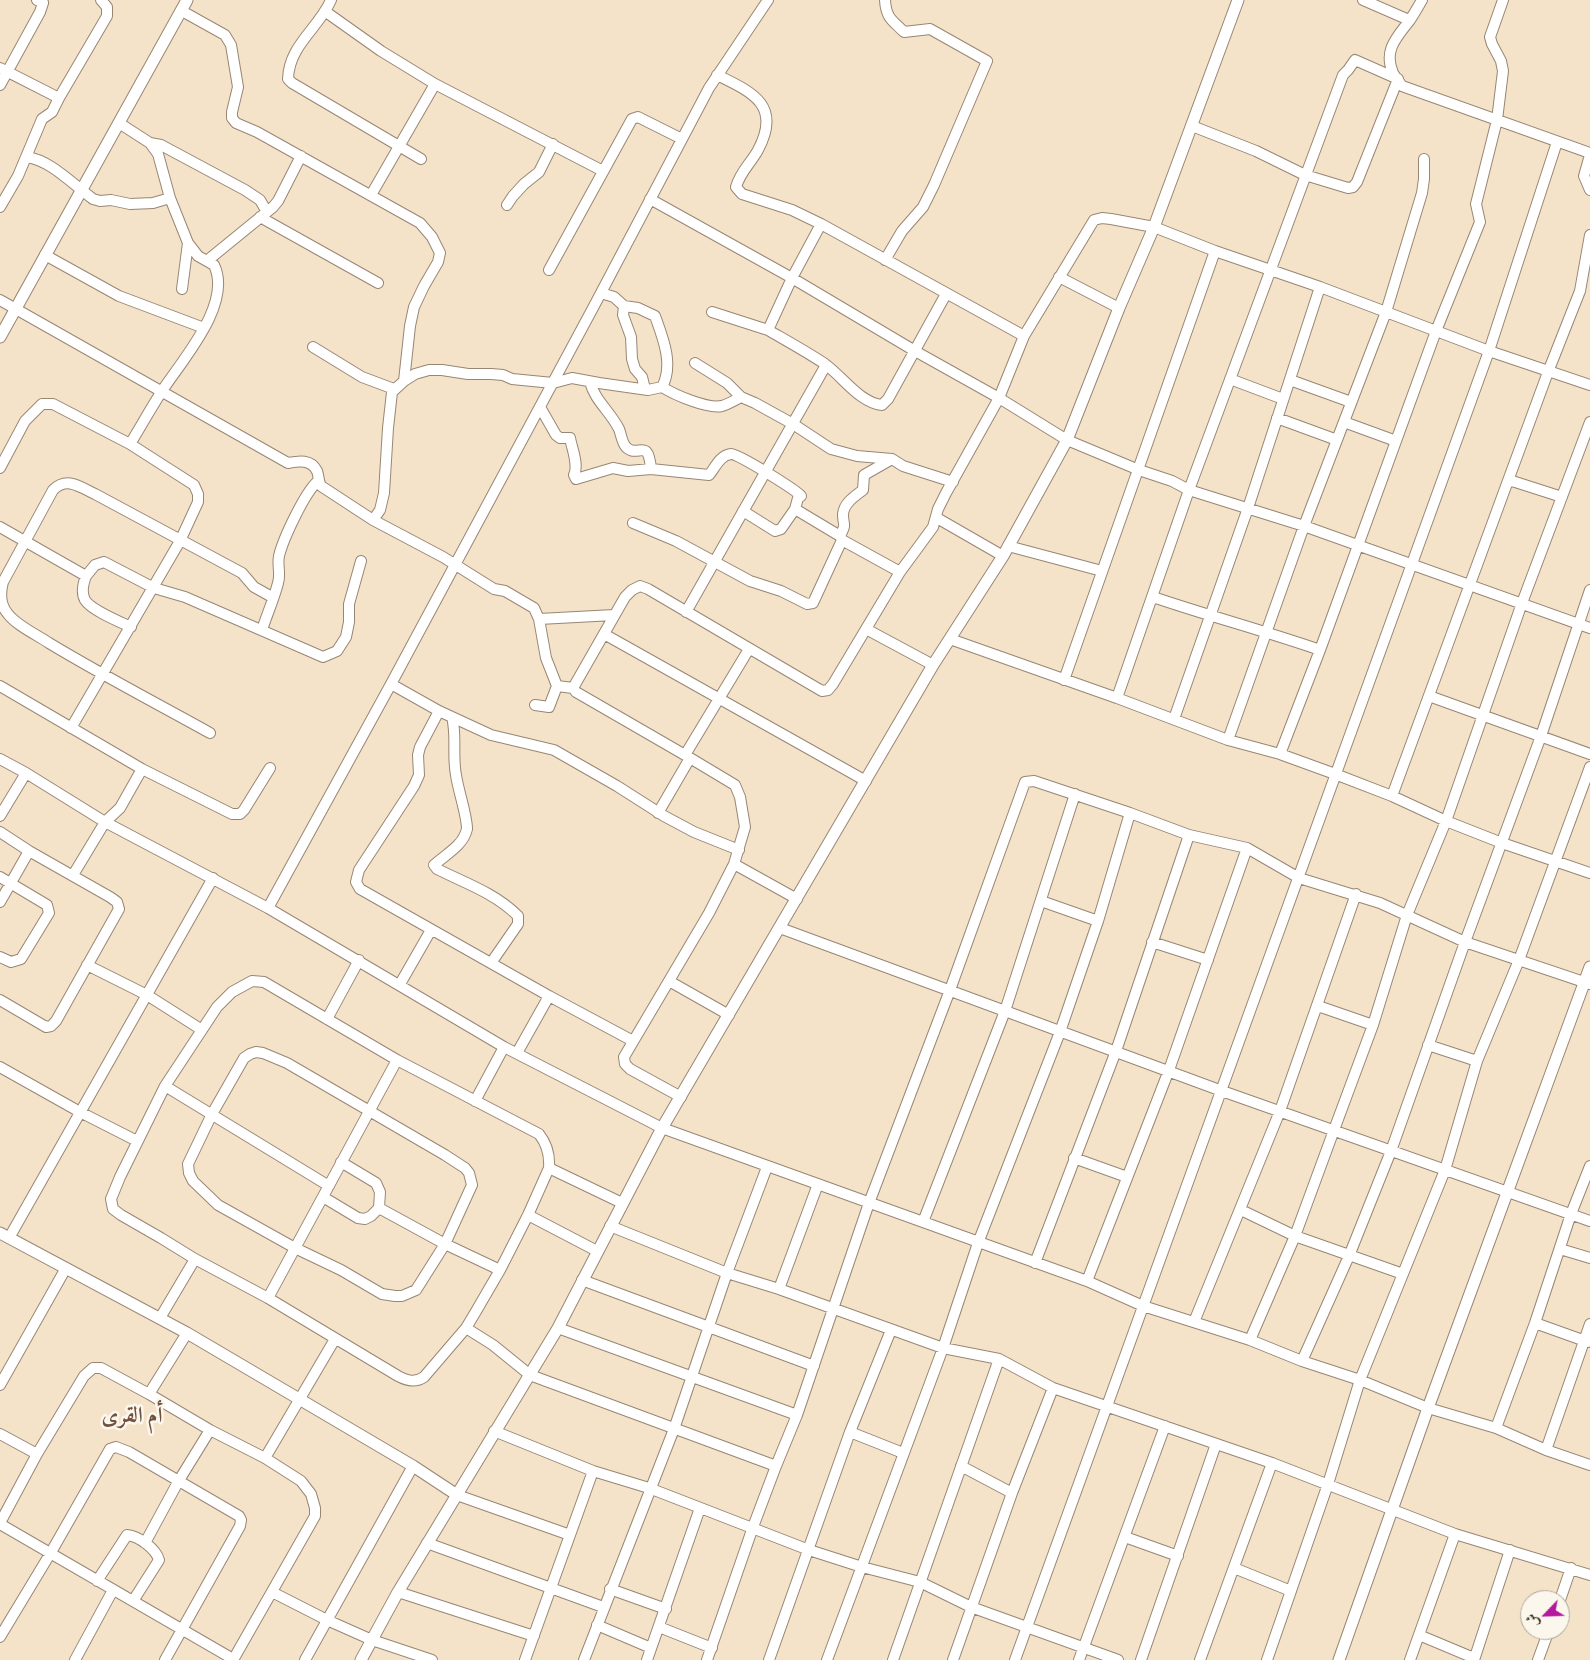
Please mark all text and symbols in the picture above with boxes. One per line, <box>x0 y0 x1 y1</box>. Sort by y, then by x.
district label: أم القرى <box>101 1403 163 1429</box>
north arrow <box>1520 1590 1570 1640</box>
text: ش <box>1520 1610 1544 1631</box>

